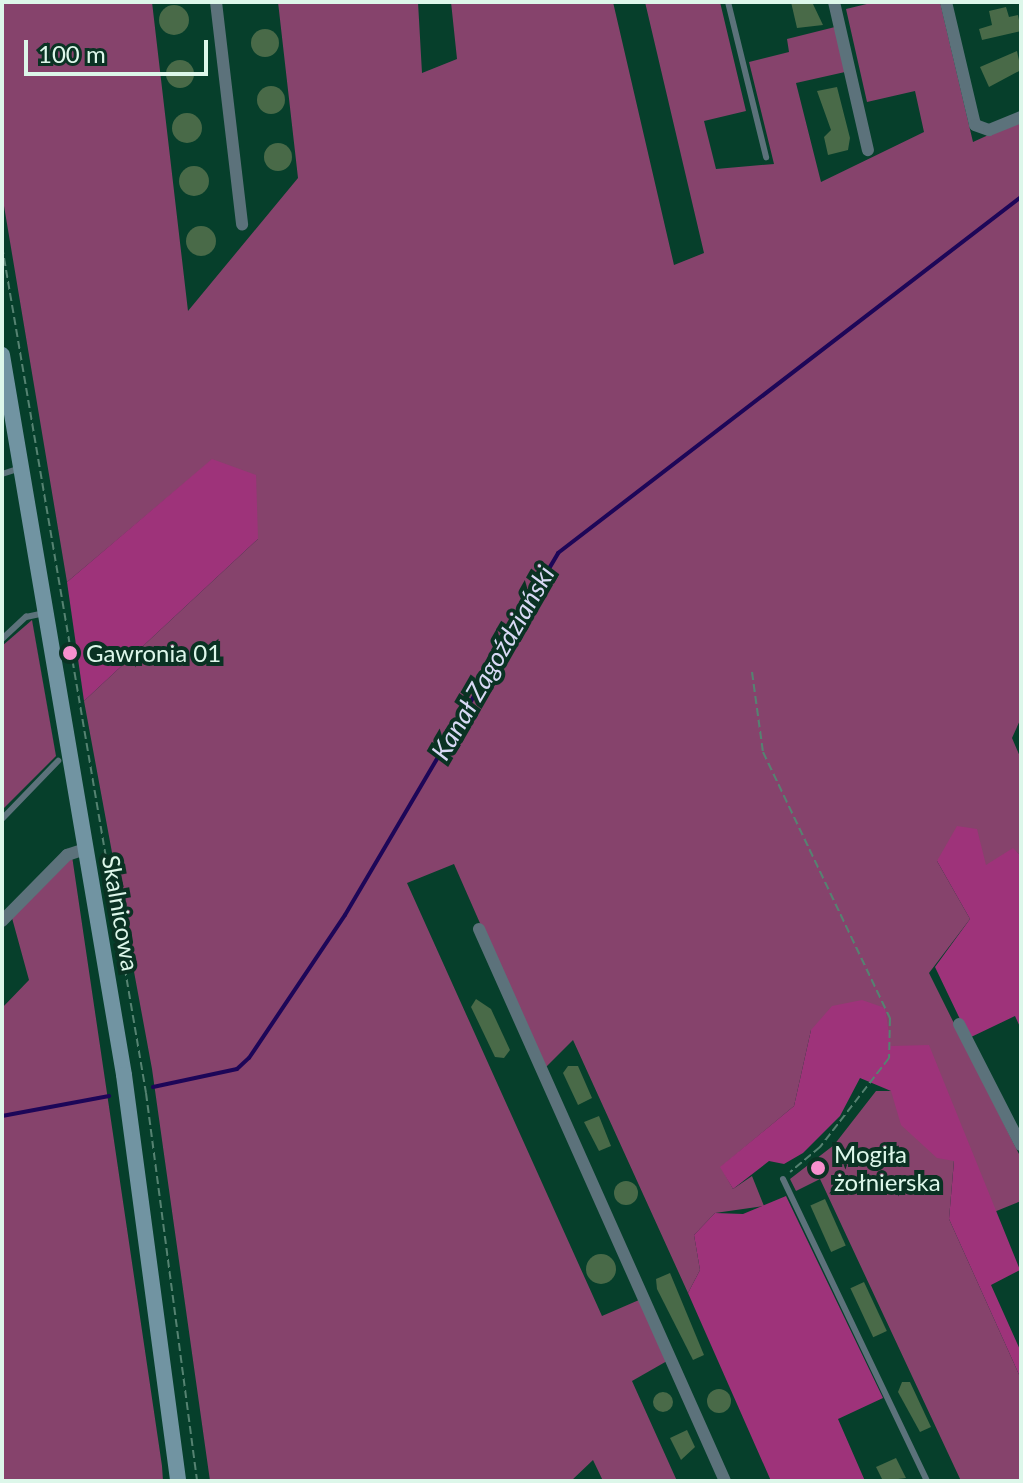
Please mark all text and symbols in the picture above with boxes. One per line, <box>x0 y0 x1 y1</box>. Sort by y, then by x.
scale bar <box>28 24 212 74</box>
text: 100 m <box>38 39 106 68</box>
water label: Kanał Zagoździański <box>425 560 561 766</box>
place label: Gawronia 01 <box>86 639 221 667</box>
marker: Gawronia 01 <box>61 644 79 662</box>
street label: Skalnicowa <box>97 853 145 973</box>
place label: Mogiła żołnierska <box>834 1140 941 1196</box>
marker: Mogiła żołnierska <box>809 1159 827 1177</box>

